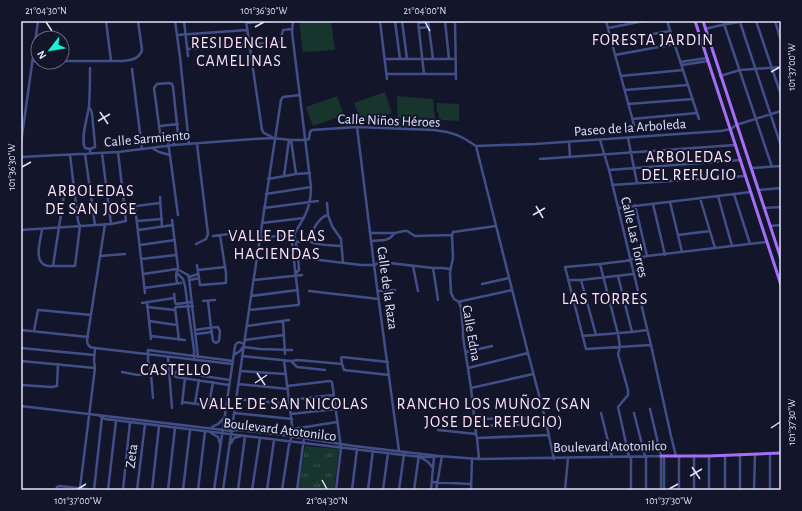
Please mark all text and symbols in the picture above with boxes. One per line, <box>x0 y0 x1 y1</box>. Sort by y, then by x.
text: 21°04'30"N <box>25 6 67 16</box>
text: 101°36'30"W <box>241 6 287 16</box>
text: 21°04'00"N <box>404 6 446 16</box>
north arrow <box>30 30 70 70</box>
district label: FORESTA JARDIN <box>592 32 714 48</box>
district label: RESIDENCIAL CAMELINAS <box>191 35 287 69</box>
text: 101°37'00"W <box>787 43 797 91</box>
text: N <box>35 49 49 61</box>
street label: Calle Niños Héroes <box>337 112 441 130</box>
street label: Paseo de la Arboleda <box>573 117 687 139</box>
street label: Calle Sarmiento <box>104 128 191 150</box>
text: 101°36'30"W <box>7 144 17 190</box>
district label: ARBOLEDAS DEL REFUGIO <box>641 149 737 183</box>
district label: ARBOLEDAS DE SAN JOSE <box>45 183 137 217</box>
street label: Calle Las Torres <box>618 195 650 279</box>
district label: VALLE DE LAS HACIENDAS <box>228 228 326 262</box>
street label: Calle de la Raza <box>374 246 400 331</box>
district label: LAS TORRES <box>562 291 648 307</box>
street label: Calle Edna <box>459 304 483 363</box>
district label: CASTELLO <box>140 362 212 378</box>
district label: RANCHO LOS MUÑOZ (SAN JOSE DEL REFUGIO) <box>397 394 591 430</box>
district label: VALLE DE SAN NICOLAS <box>199 396 369 412</box>
text: 101°37'30"W <box>787 399 797 445</box>
street label: Boulevard Atotonilco <box>223 416 337 444</box>
street label: Boulevard Atotonilco <box>553 439 667 455</box>
street label: Zeta <box>124 443 140 469</box>
text: 101°37'00"W <box>54 496 102 506</box>
text: 21°04'30"N <box>306 496 348 506</box>
text: 101°37'30"W <box>646 496 692 506</box>

